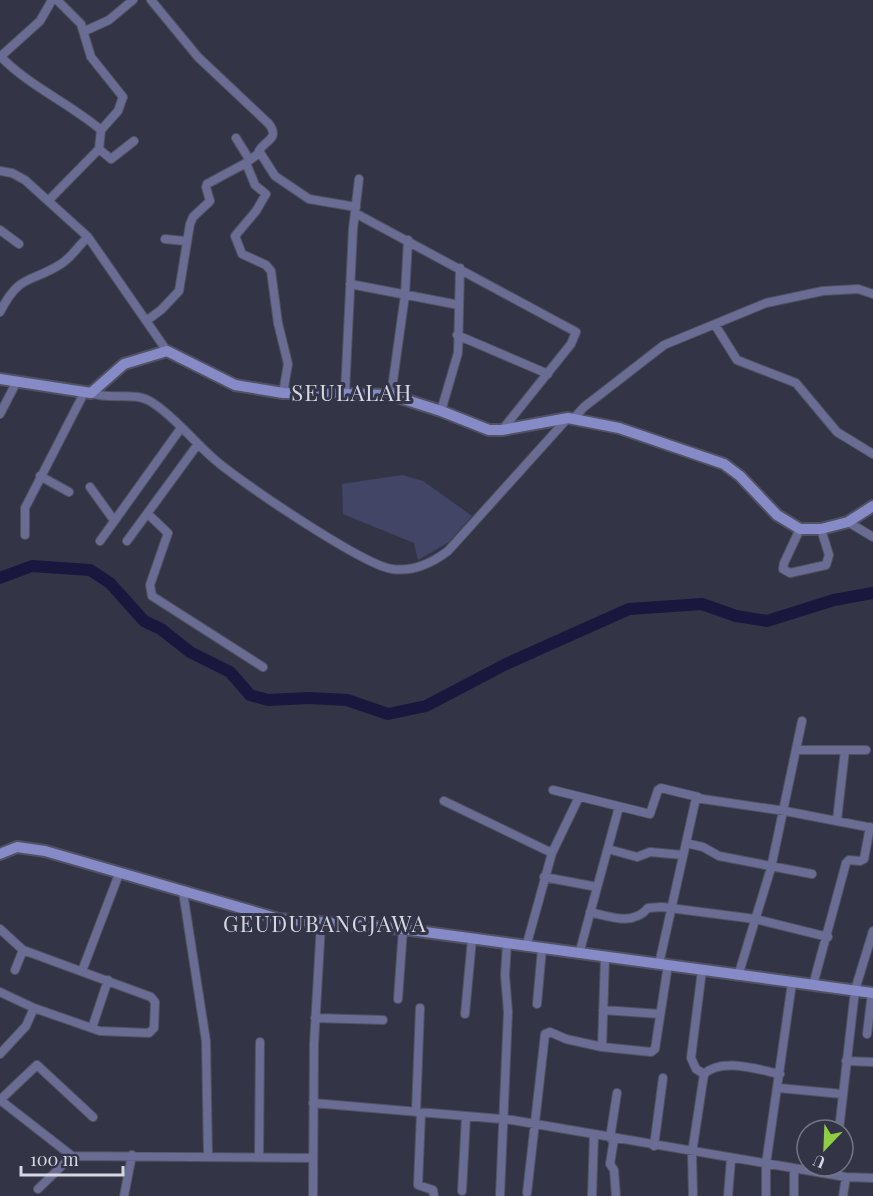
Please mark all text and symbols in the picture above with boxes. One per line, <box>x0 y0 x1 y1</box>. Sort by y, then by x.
district label: SEULALAH <box>291 377 413 407</box>
district label: GEUDUBANGJAWA <box>223 908 427 938</box>
north arrow <box>795 1118 855 1178</box>
scale bar <box>21 1139 123 1177</box>
text: 100 m <box>30 1147 79 1171</box>
text: U <box>810 1150 828 1174</box>

